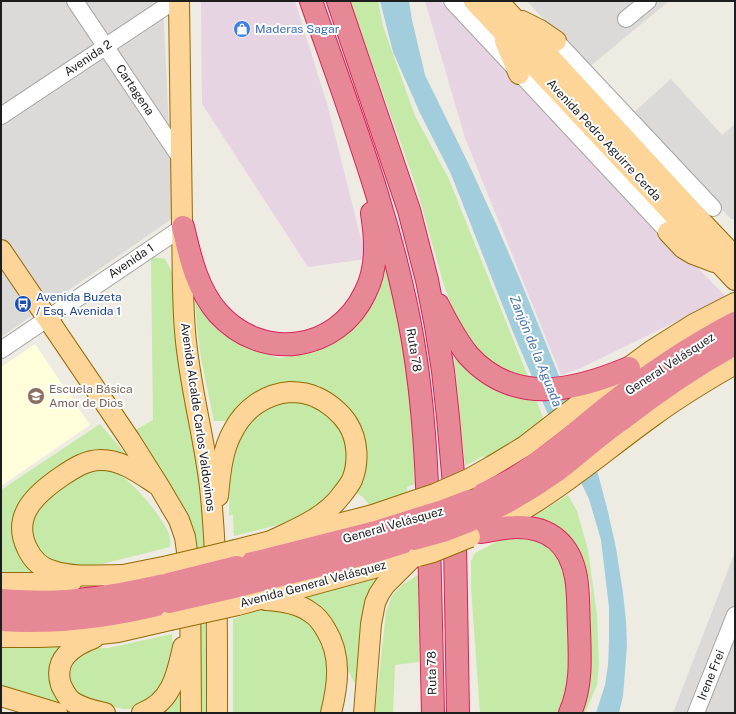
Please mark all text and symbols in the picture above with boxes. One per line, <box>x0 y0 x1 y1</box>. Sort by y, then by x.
shop icon: Maderas Sagar <box>232 19 252 39</box>
place label: Maderas Sagar <box>255 22 340 36</box>
street label: Avenida 2 <box>62 37 114 79</box>
street label: Cartagena <box>113 62 157 118</box>
street label: Avenida Pedro Aguirre Cerda <box>544 76 664 204</box>
street label: Avenida 1 <box>106 241 156 281</box>
place label: Avenida Buzeta / Esq. Avenida 1 <box>36 290 122 318</box>
water label: Zanjón de la Aguada <box>507 293 565 409</box>
bus stop icon: Avenida Buzeta / Esq. Avenida 1 <box>13 294 33 314</box>
street label: Avenida Alcalde Carlos Valdovinos <box>178 322 218 512</box>
street label: Ruta 78 <box>404 327 424 373</box>
street label: General Velásquez <box>623 330 718 398</box>
place label: Escuela Básica Amor de Dios <box>49 382 133 410</box>
school or university icon: Escuela Básica Amor de Dios <box>26 386 46 406</box>
street label: General Velásquez <box>341 504 445 546</box>
street label: Avenida General Velásquez <box>238 558 388 610</box>
street label: Irene Frei <box>695 648 727 702</box>
street label: Ruta 78 <box>425 651 439 695</box>

